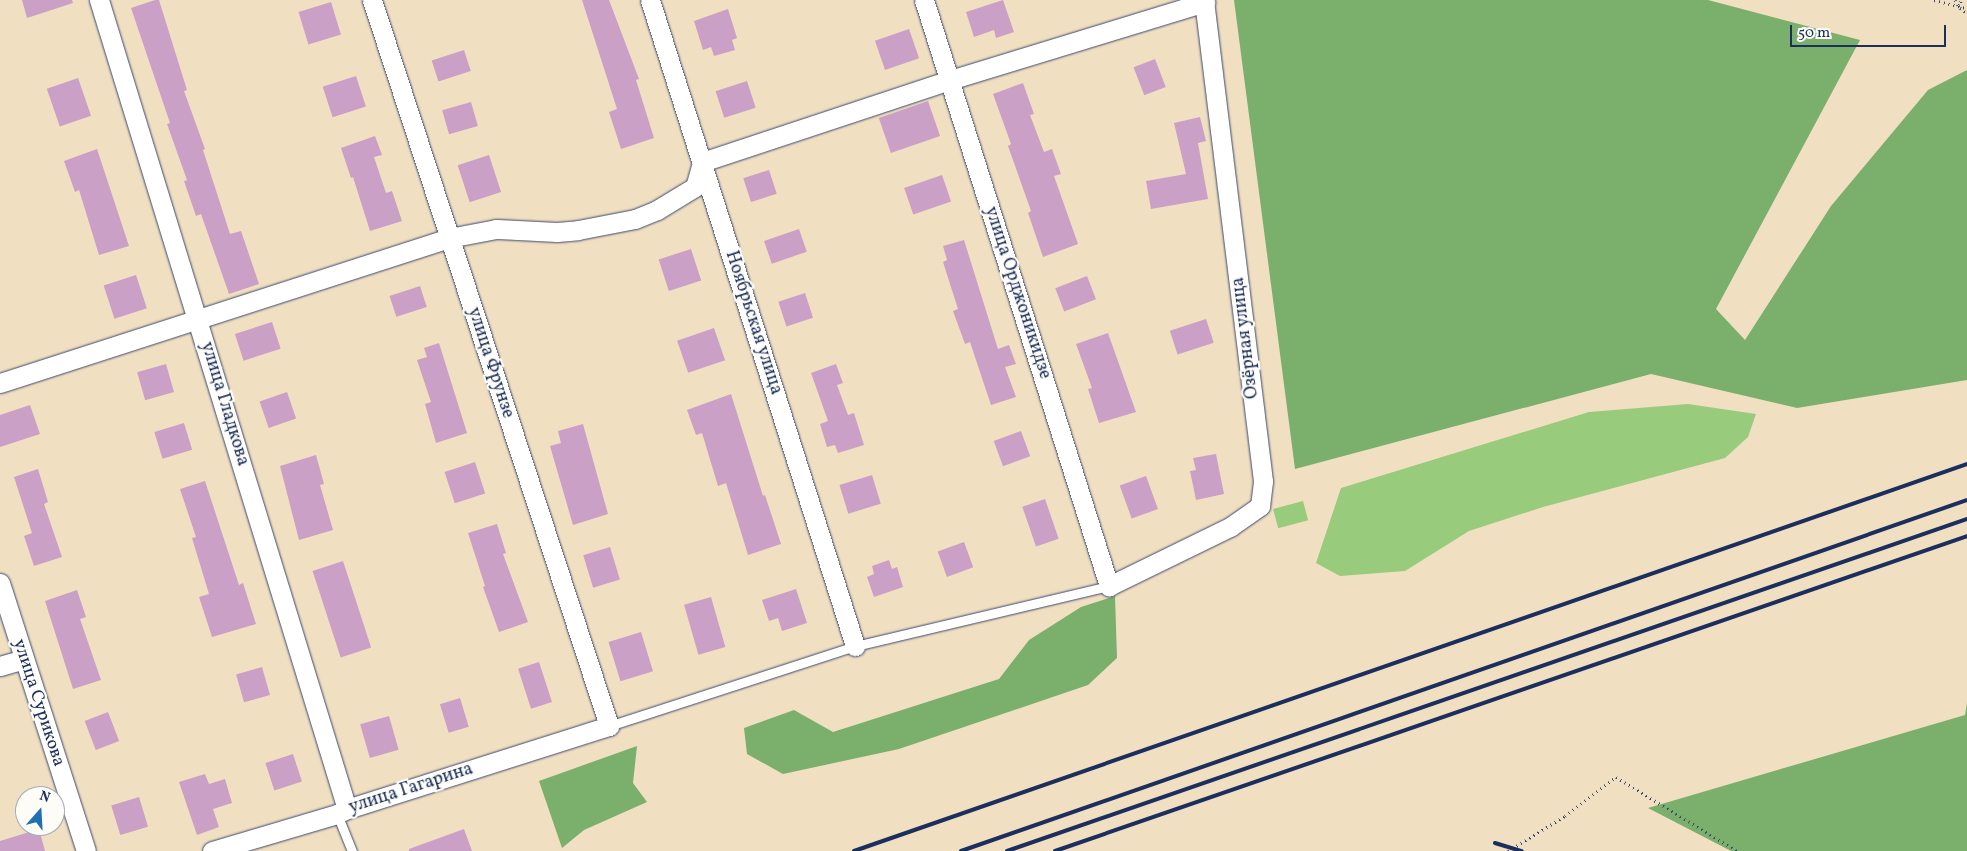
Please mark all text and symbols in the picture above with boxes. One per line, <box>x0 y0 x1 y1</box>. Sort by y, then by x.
scale bar <box>1792 15 1948 47</box>
text: 50 m <box>1798 23 1830 44</box>
street label: улица Орджоникидзе <box>979 204 1055 382</box>
street label: Ноябрьская улица <box>719 248 787 398</box>
street label: Озёрная улица <box>1228 276 1264 400</box>
street label: улица Фрунзе <box>462 305 518 421</box>
street label: улица Гладкова <box>195 339 253 469</box>
street label: улица Сурикова <box>7 637 69 769</box>
street label: улица Гагарина <box>346 759 476 819</box>
north arrow <box>15 786 65 836</box>
text: N <box>37 787 53 808</box>

